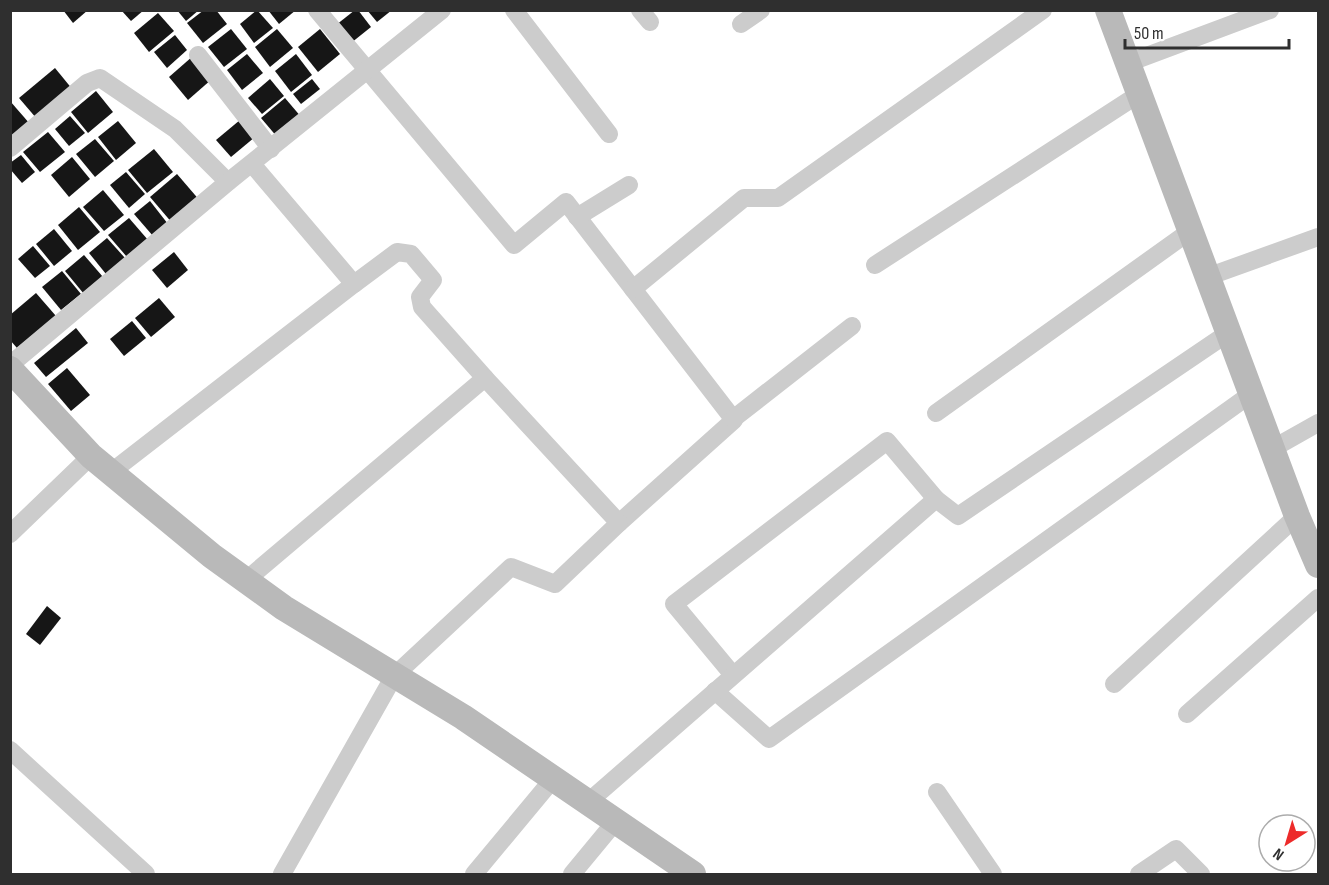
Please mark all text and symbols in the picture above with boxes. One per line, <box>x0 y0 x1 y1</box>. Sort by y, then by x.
scale bar <box>1125 12 1288 50</box>
text: 50 m <box>1134 23 1164 44</box>
north arrow <box>1257 813 1317 873</box>
text: N <box>1270 844 1288 864</box>

